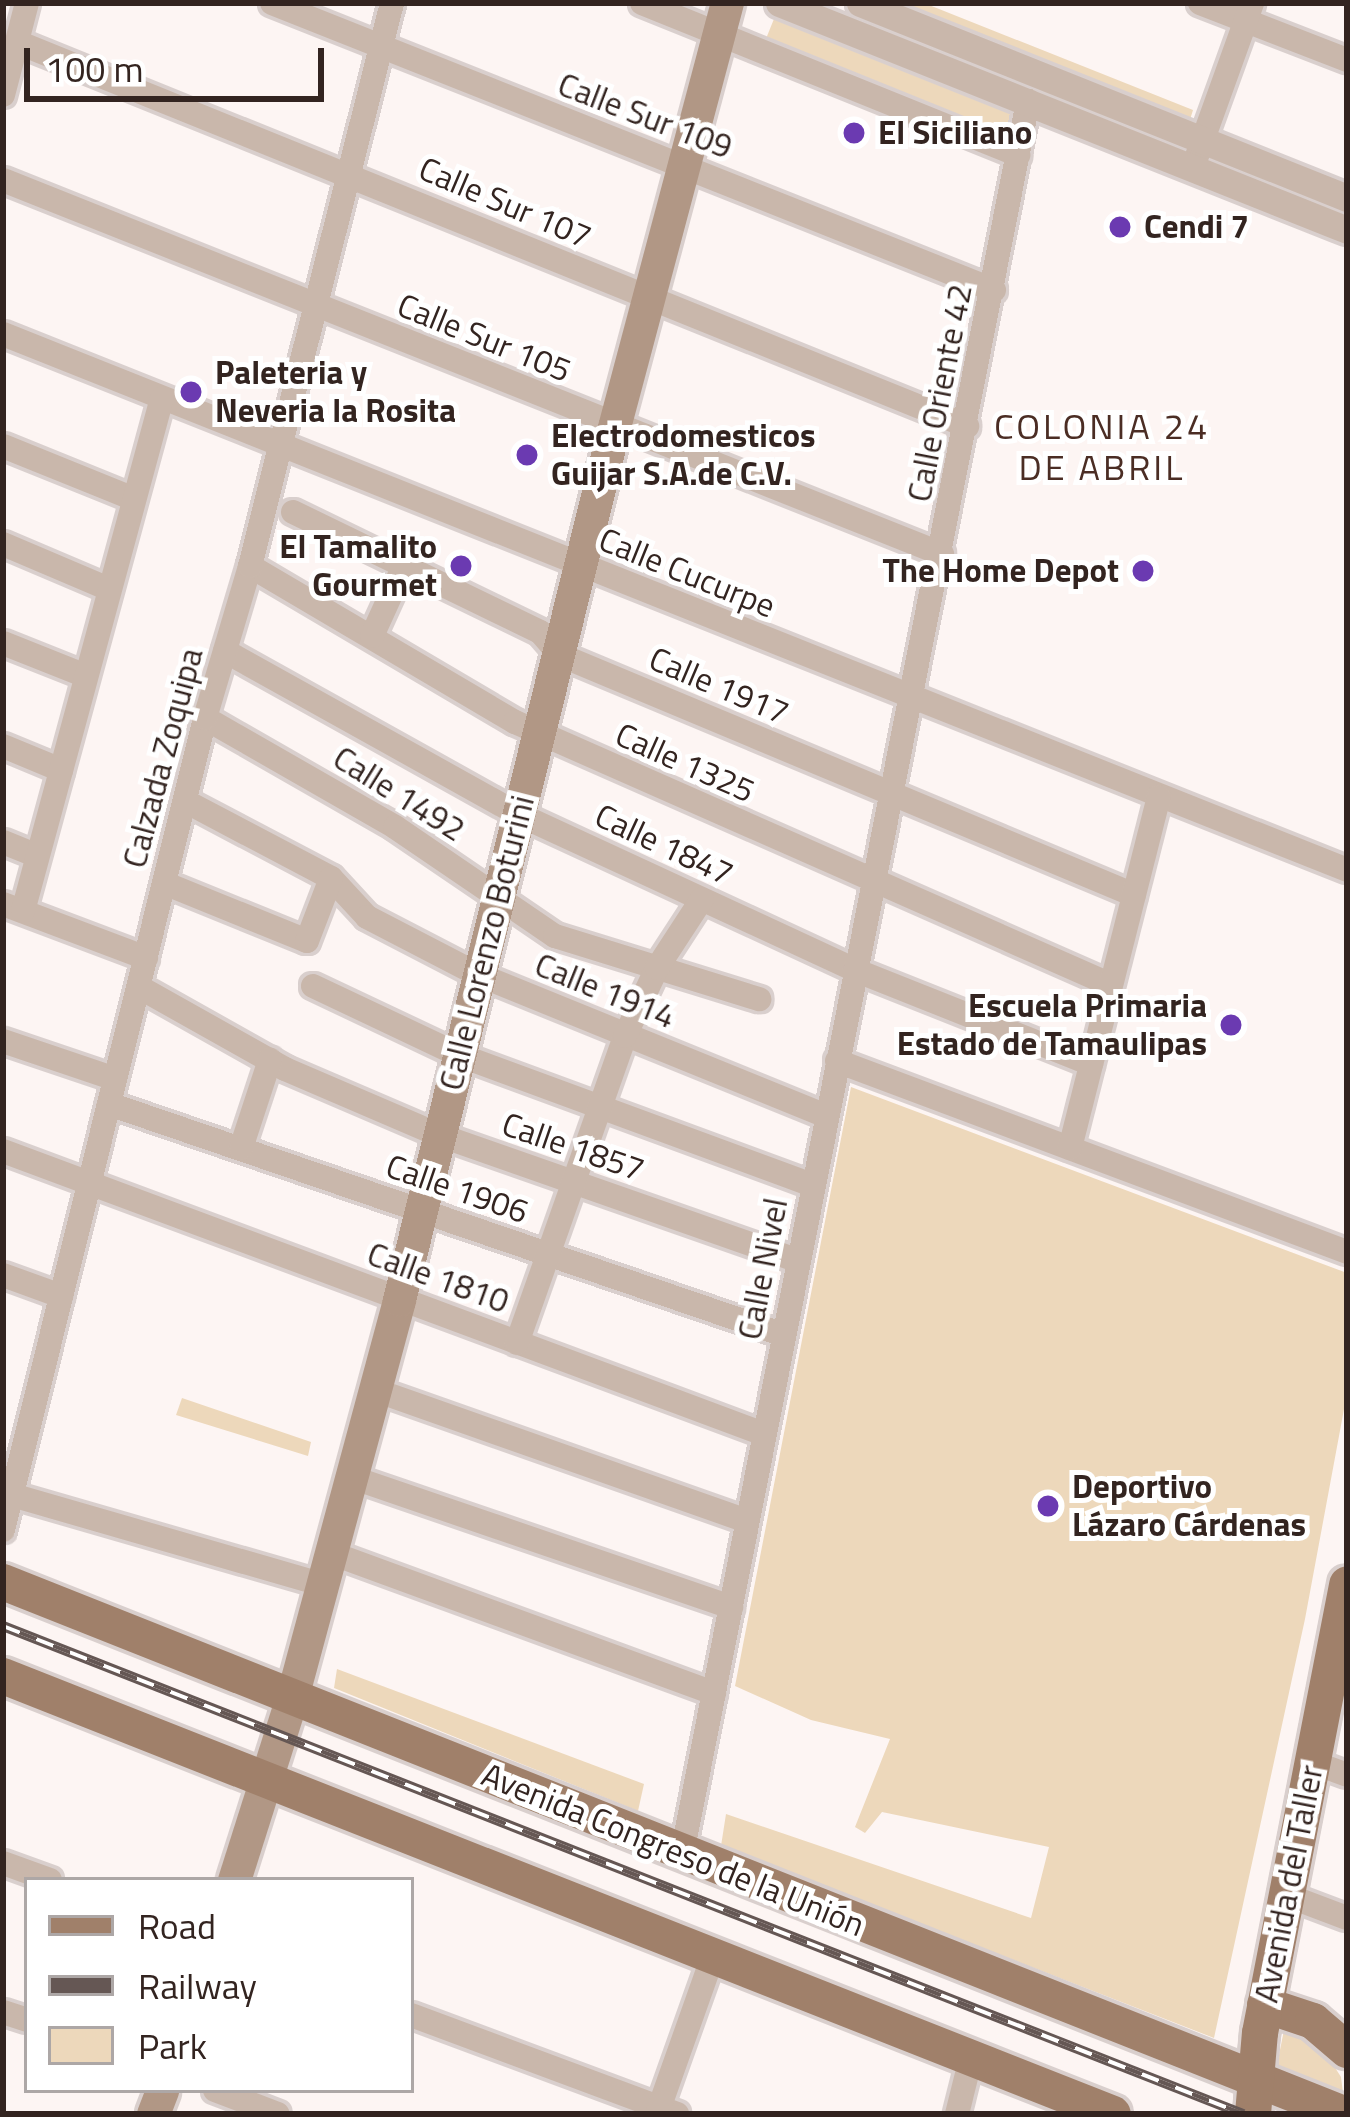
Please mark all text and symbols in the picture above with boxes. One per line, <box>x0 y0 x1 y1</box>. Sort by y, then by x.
scale bar <box>30 24 330 98</box>
text: 100 m <box>45 41 144 96</box>
street label: Calle Sur 109 <box>552 65 738 167</box>
place label: El Siciliano <box>878 113 1032 153</box>
marker: El Siciliano <box>841 120 867 146</box>
street label: Calle Sur 107 <box>413 149 597 257</box>
place label: Cendi 7 <box>1144 207 1249 247</box>
marker: Cendi 7 <box>1107 214 1133 240</box>
street label: Calle Oriente 42 <box>899 281 981 505</box>
street label: Calle Sur 105 <box>392 285 576 391</box>
place label: Paleteria y Neveria la Rosita <box>215 353 456 431</box>
marker: Paleteria y Neveria la Rosita <box>178 379 204 405</box>
district label: COLONIA 24 DE ABRIL <box>994 403 1210 488</box>
place label: Electrodomesticos Guijar S.A.de C.V. <box>551 416 816 494</box>
marker: Electrodomesticos Guijar S.A.de C.V. <box>514 442 540 468</box>
street label: Calle Cucurpe <box>593 520 781 626</box>
place label: El Tamalito Gourmet <box>279 527 437 605</box>
place label: The Home Depot <box>882 551 1119 591</box>
marker: El Tamalito Gourmet <box>448 553 474 579</box>
marker: The Home Depot <box>1130 558 1156 584</box>
street label: Calle 1917 <box>643 639 795 733</box>
street label: Calzada Zoquipa <box>115 644 211 872</box>
street label: Calle 1325 <box>610 715 760 811</box>
street label: Calle 1492 <box>326 738 472 850</box>
street label: Calle Lorenzo Boturini <box>431 792 543 1094</box>
street label: Calle 1847 <box>589 796 739 894</box>
street label: Calle 1914 <box>529 945 681 1037</box>
place label: Escuela Primaria Estado de Tamaulipas <box>897 986 1207 1064</box>
marker: Escuela Primaria Estado de Tamaulipas <box>1218 1012 1244 1038</box>
street label: Calle 1857 <box>497 1104 649 1190</box>
street label: Calle 1906 <box>381 1146 533 1232</box>
street label: Calle Nivel <box>730 1195 796 1343</box>
street label: Calle 1810 <box>362 1234 514 1322</box>
place label: Deportivo Lázaro Cárdenas <box>1072 1467 1306 1545</box>
marker: Deportivo Lázaro Cárdenas <box>1035 1493 1061 1519</box>
street label: Avenida Congreso de la Unión <box>476 1755 870 1945</box>
street label: Avenida del Taller <box>1247 1762 1331 2006</box>
legend <box>24 1877 414 2093</box>
text: Road <box>138 1898 216 1953</box>
text: Railway <box>138 1958 257 2013</box>
text: Park <box>138 2018 207 2073</box>

